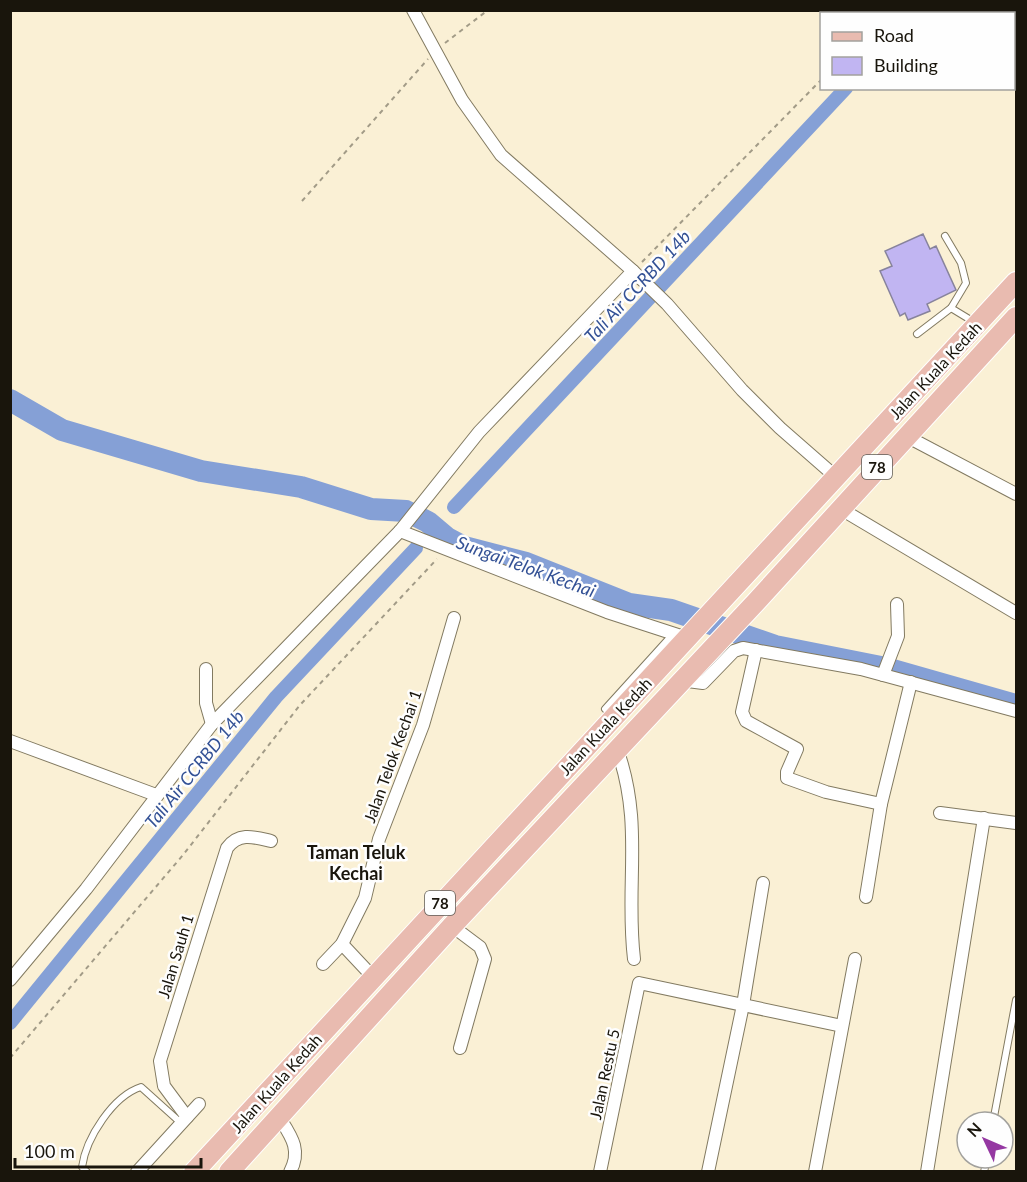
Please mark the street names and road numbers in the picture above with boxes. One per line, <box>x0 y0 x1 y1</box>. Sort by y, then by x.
street label: Jalan Kuala Kedah <box>885 317 985 423</box>
road number: 78 <box>862 455 892 479</box>
street label: Jalan Kuala Kedah <box>555 673 655 779</box>
street label: Jalan Telok Kechai 1 <box>359 687 425 825</box>
road number: 78 <box>425 891 455 915</box>
street label: Jalan Sauh 1 <box>153 912 197 1000</box>
street label: Jalan Restu 5 <box>585 1027 623 1121</box>
street label: Jalan Kuala Kedah <box>227 1030 325 1136</box>

